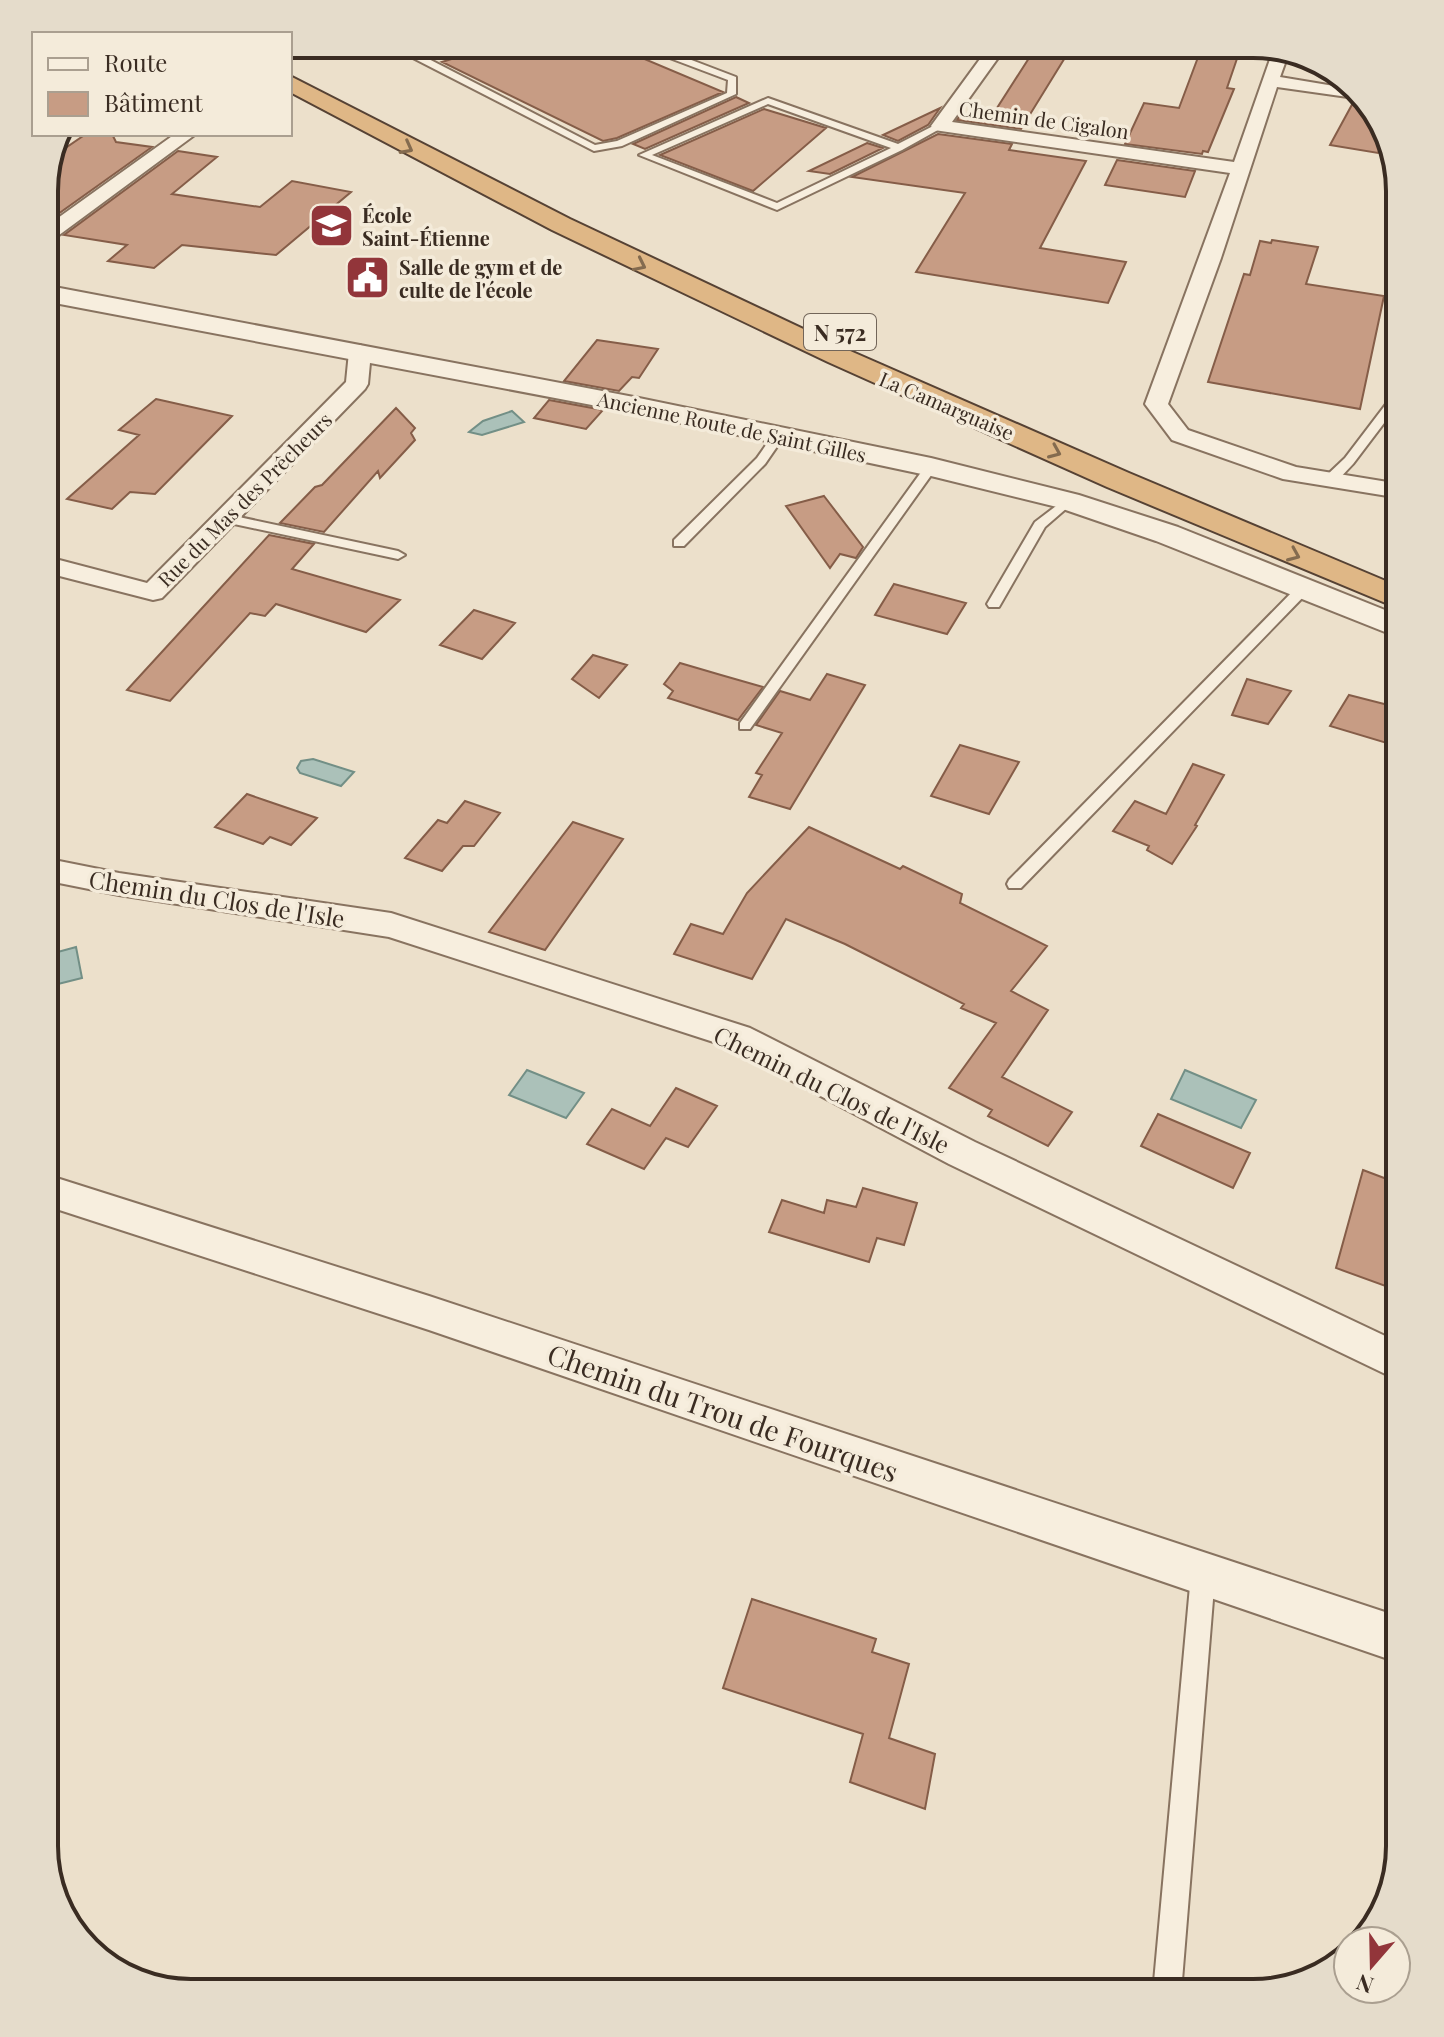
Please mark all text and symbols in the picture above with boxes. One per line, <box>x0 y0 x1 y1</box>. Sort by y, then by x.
legend <box>32 32 292 136</box>
text: Route <box>104 46 167 78</box>
text: Bâtiment <box>104 86 203 118</box>
street label: Chemin de Cigalon <box>957 94 1131 144</box>
one-way arrow <box>399 138 414 153</box>
place label: École Saint-Étienne <box>362 201 490 251</box>
school or university icon: École Saint-Étienne <box>307 202 355 250</box>
public building icon: Salle de gym et de culte de l'école <box>344 253 392 301</box>
place label: Salle de gym et de culte de l'école <box>399 253 562 303</box>
one-way arrow <box>631 255 646 271</box>
road number: N 572 <box>804 314 876 350</box>
street label: La Camarguaise <box>876 364 1018 446</box>
street label: Ancienne Route de Saint Gilles <box>594 384 869 468</box>
street label: Rue du Mas des Prêcheurs <box>151 406 337 592</box>
one-way arrow <box>1047 443 1061 459</box>
one-way arrow <box>1286 545 1300 561</box>
street label: Chemin du Clos de l'Isle <box>87 862 347 934</box>
street label: Chemin du Clos de l'Isle <box>709 1018 955 1160</box>
street label: Chemin du Trou de Fourques <box>543 1335 903 1489</box>
north arrow <box>1332 1925 1412 2005</box>
text: N <box>1352 1968 1377 2002</box>

